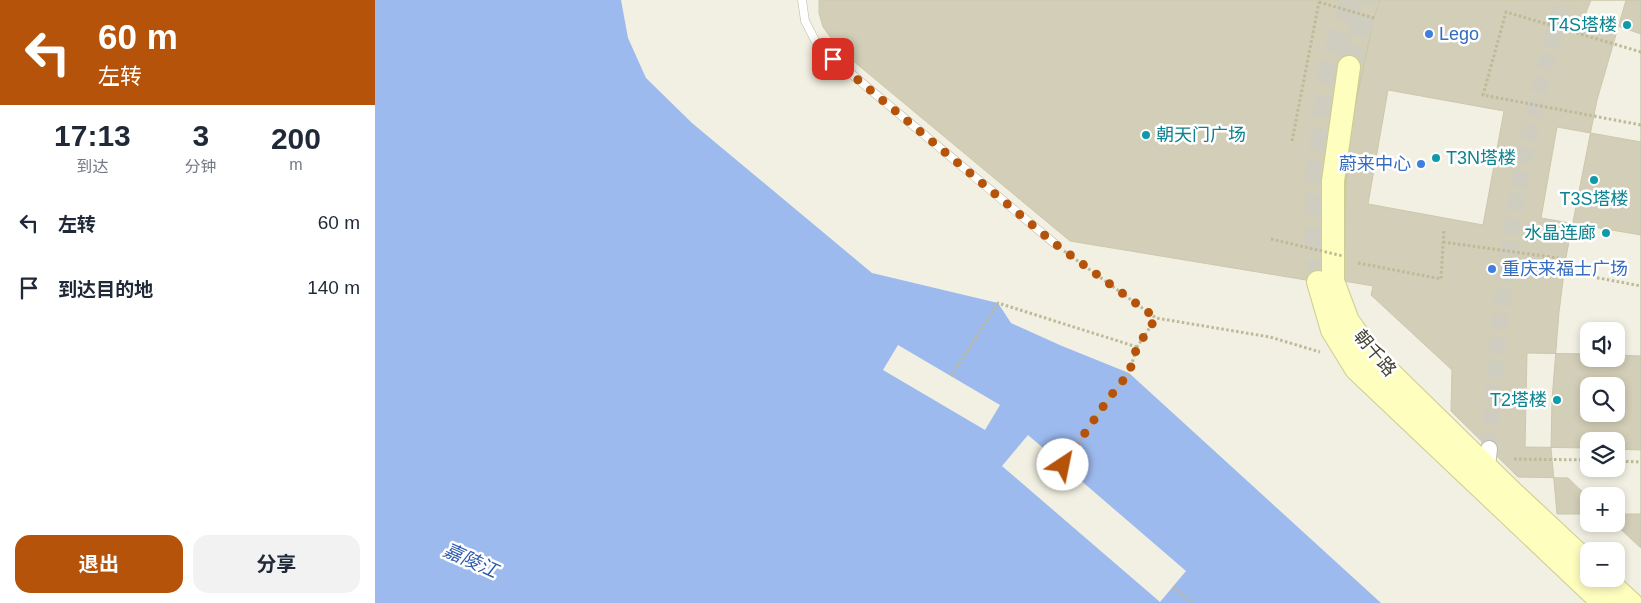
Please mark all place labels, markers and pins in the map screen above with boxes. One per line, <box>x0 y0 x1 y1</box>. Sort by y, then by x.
place label: T4S塔楼 <box>1548 15 1617 35</box>
marker: T4S塔楼 <box>1621 19 1633 31</box>
place label: Lego <box>1439 24 1479 44</box>
marker: Lego <box>1423 28 1435 40</box>
pin <box>812 38 854 80</box>
place label: 朝天门广场 <box>1156 125 1246 145</box>
marker: 朝天门广场 <box>1140 129 1152 141</box>
place label: T3N塔楼 <box>1446 148 1516 168</box>
marker: T3N塔楼 <box>1430 152 1442 164</box>
place label: 蔚来中心 <box>1339 154 1411 174</box>
marker: 蔚来中心 <box>1415 158 1427 170</box>
marker: T3S塔楼 <box>1588 174 1600 186</box>
place label: T3S塔楼 <box>1559 189 1629 209</box>
place label: 水晶连廊 <box>1524 223 1596 243</box>
marker: 水晶连廊 <box>1600 227 1612 239</box>
place label: 重庆来福士广场 <box>1502 259 1628 279</box>
marker: 重庆来福士广场 <box>1486 263 1498 275</box>
place label: T2塔楼 <box>1490 390 1547 410</box>
marker: T2塔楼 <box>1551 394 1563 406</box>

